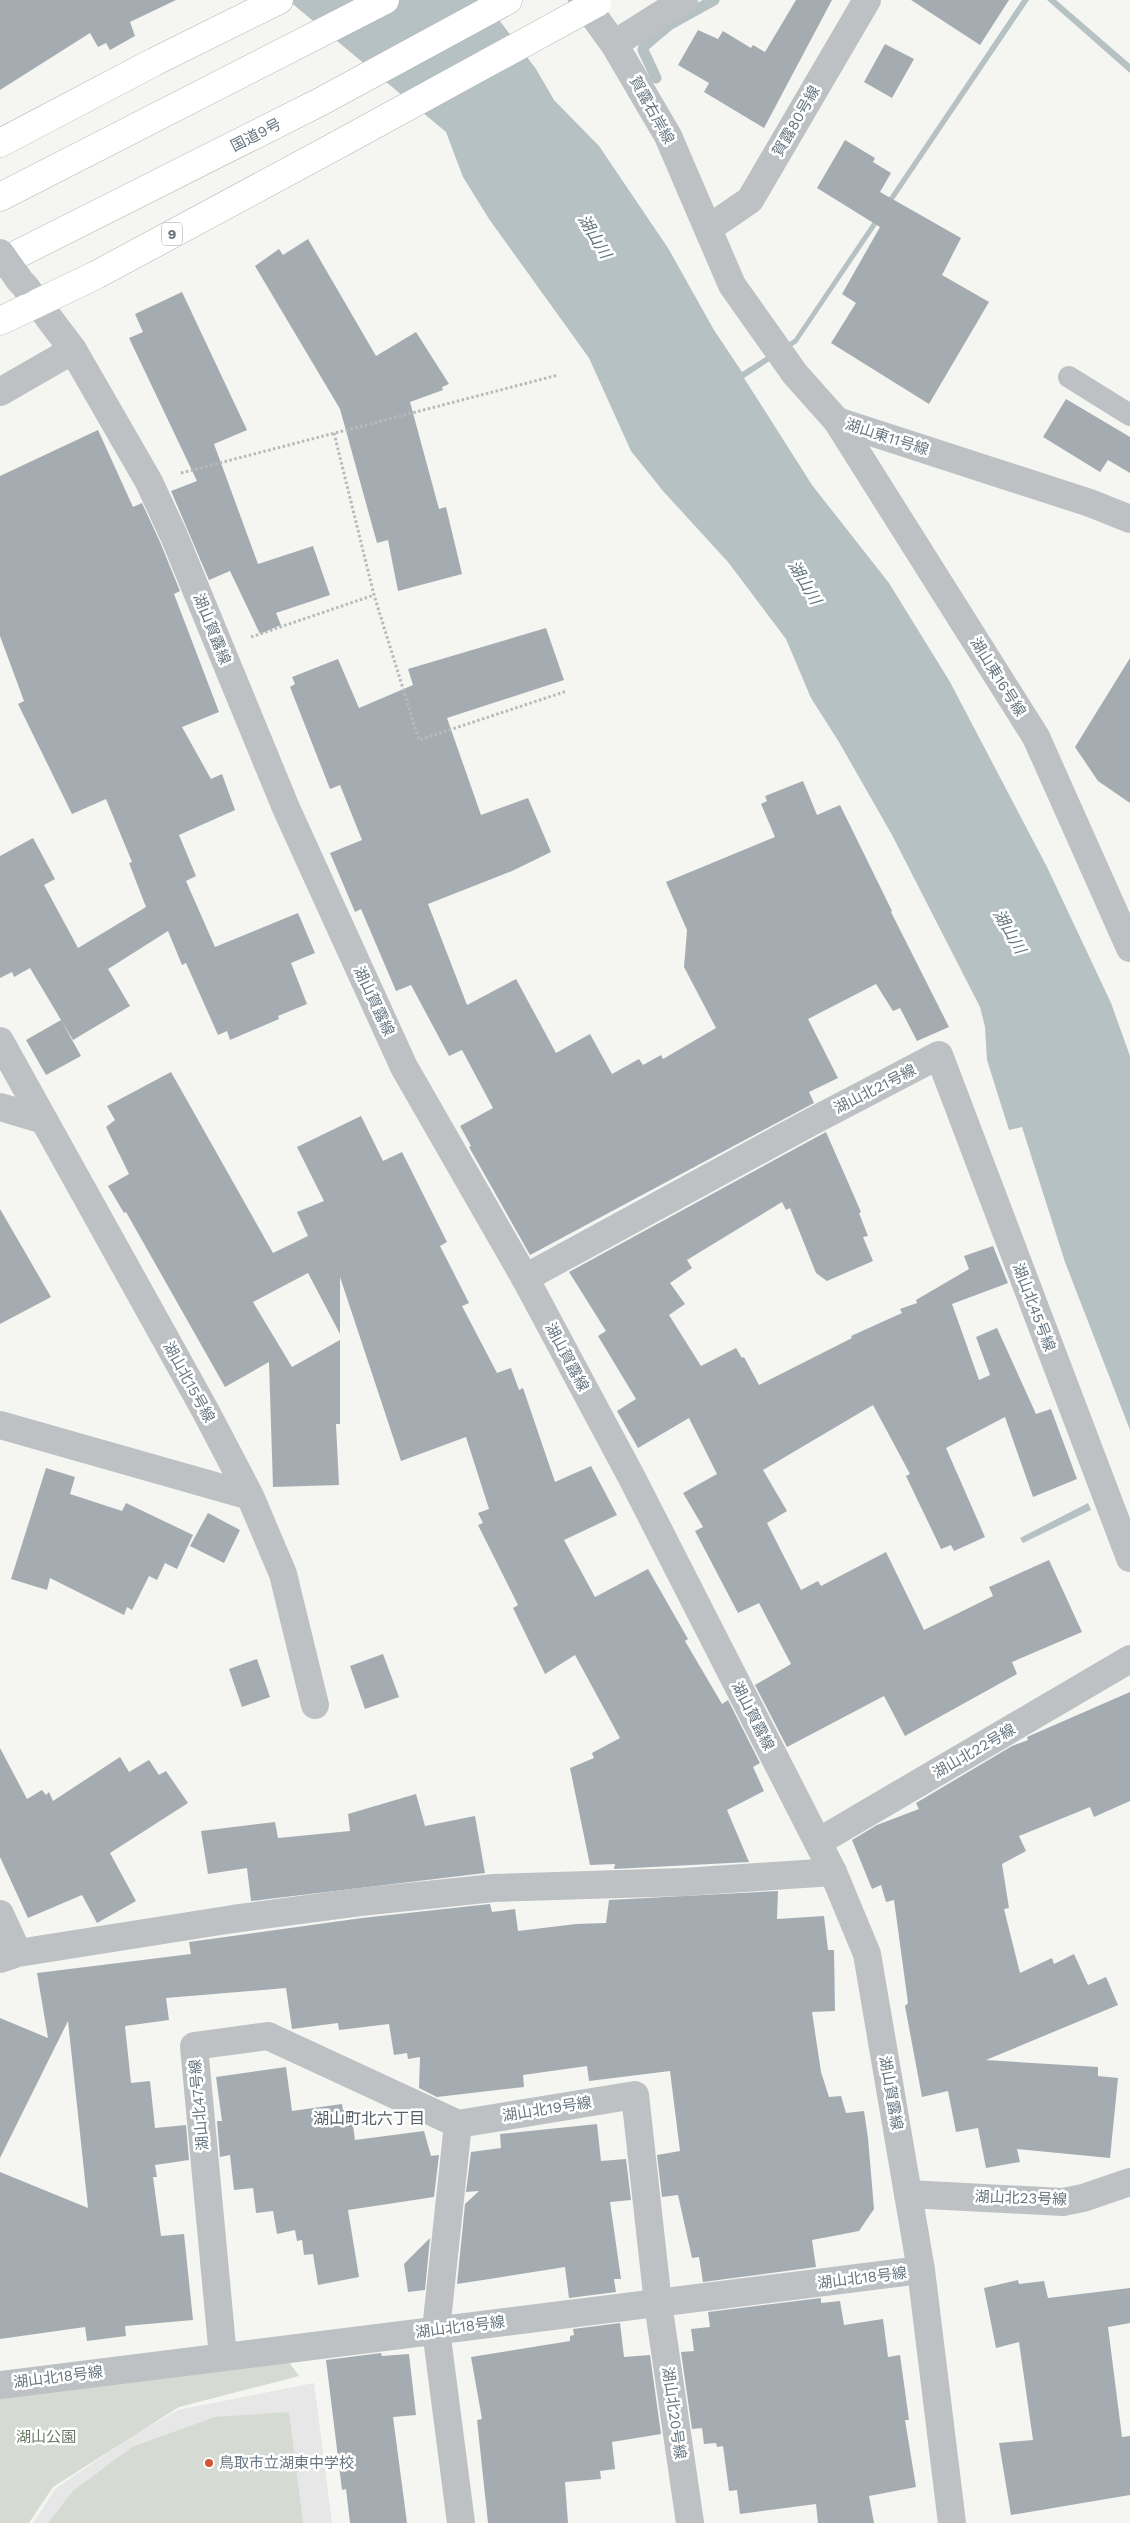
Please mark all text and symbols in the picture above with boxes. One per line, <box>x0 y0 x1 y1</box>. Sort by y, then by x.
street label: 賀露右岸線 <box>626 73 678 147</box>
street label: 賀露80号線 <box>769 82 823 160</box>
street label: 国道9号 <box>228 115 284 155</box>
water label: 湖山川 <box>574 211 616 263</box>
road number: 9 <box>162 222 182 245</box>
street label: 湖山東11号線 <box>843 415 931 459</box>
water label: 湖山川 <box>784 557 826 609</box>
street label: 湖山賀露線 <box>190 591 234 667</box>
street label: 湖山東16号線 <box>967 634 1029 720</box>
water label: 湖山川 <box>989 906 1031 959</box>
street label: 湖山賀露線 <box>350 963 398 1039</box>
street label: 湖山北21号線 <box>831 1061 919 1117</box>
street label: 湖山北45号線 <box>1009 1260 1059 1354</box>
street label: 湖山賀露線 <box>541 1320 593 1394</box>
street label: 湖山北15号線 <box>159 1338 219 1426</box>
street label: 湖山賀露線 <box>728 1678 778 1754</box>
street label: 湖山北22号線 <box>929 1720 1019 1782</box>
street label: 湖山賀露線 <box>876 2054 906 2132</box>
street label: 湖山北47号線 <box>186 2058 212 2152</box>
street label: 湖山北19号線 <box>501 2093 593 2125</box>
district label: 湖山町北六丁目 <box>313 2109 425 2128</box>
street label: 湖山北23号線 <box>974 2187 1068 2209</box>
street label: 湖山北18号線 <box>816 2264 908 2292</box>
street label: 湖山北18号線 <box>414 2313 506 2341</box>
street label: 湖山北18号線 <box>12 2363 104 2391</box>
street label: 湖山北20号線 <box>659 2366 689 2460</box>
park label: 湖山公園 <box>16 2428 76 2446</box>
place label: 鳥取市立湖東中学校 <box>219 2454 354 2472</box>
marker: 鳥取市立湖東中学校 <box>203 2457 215 2469</box>

